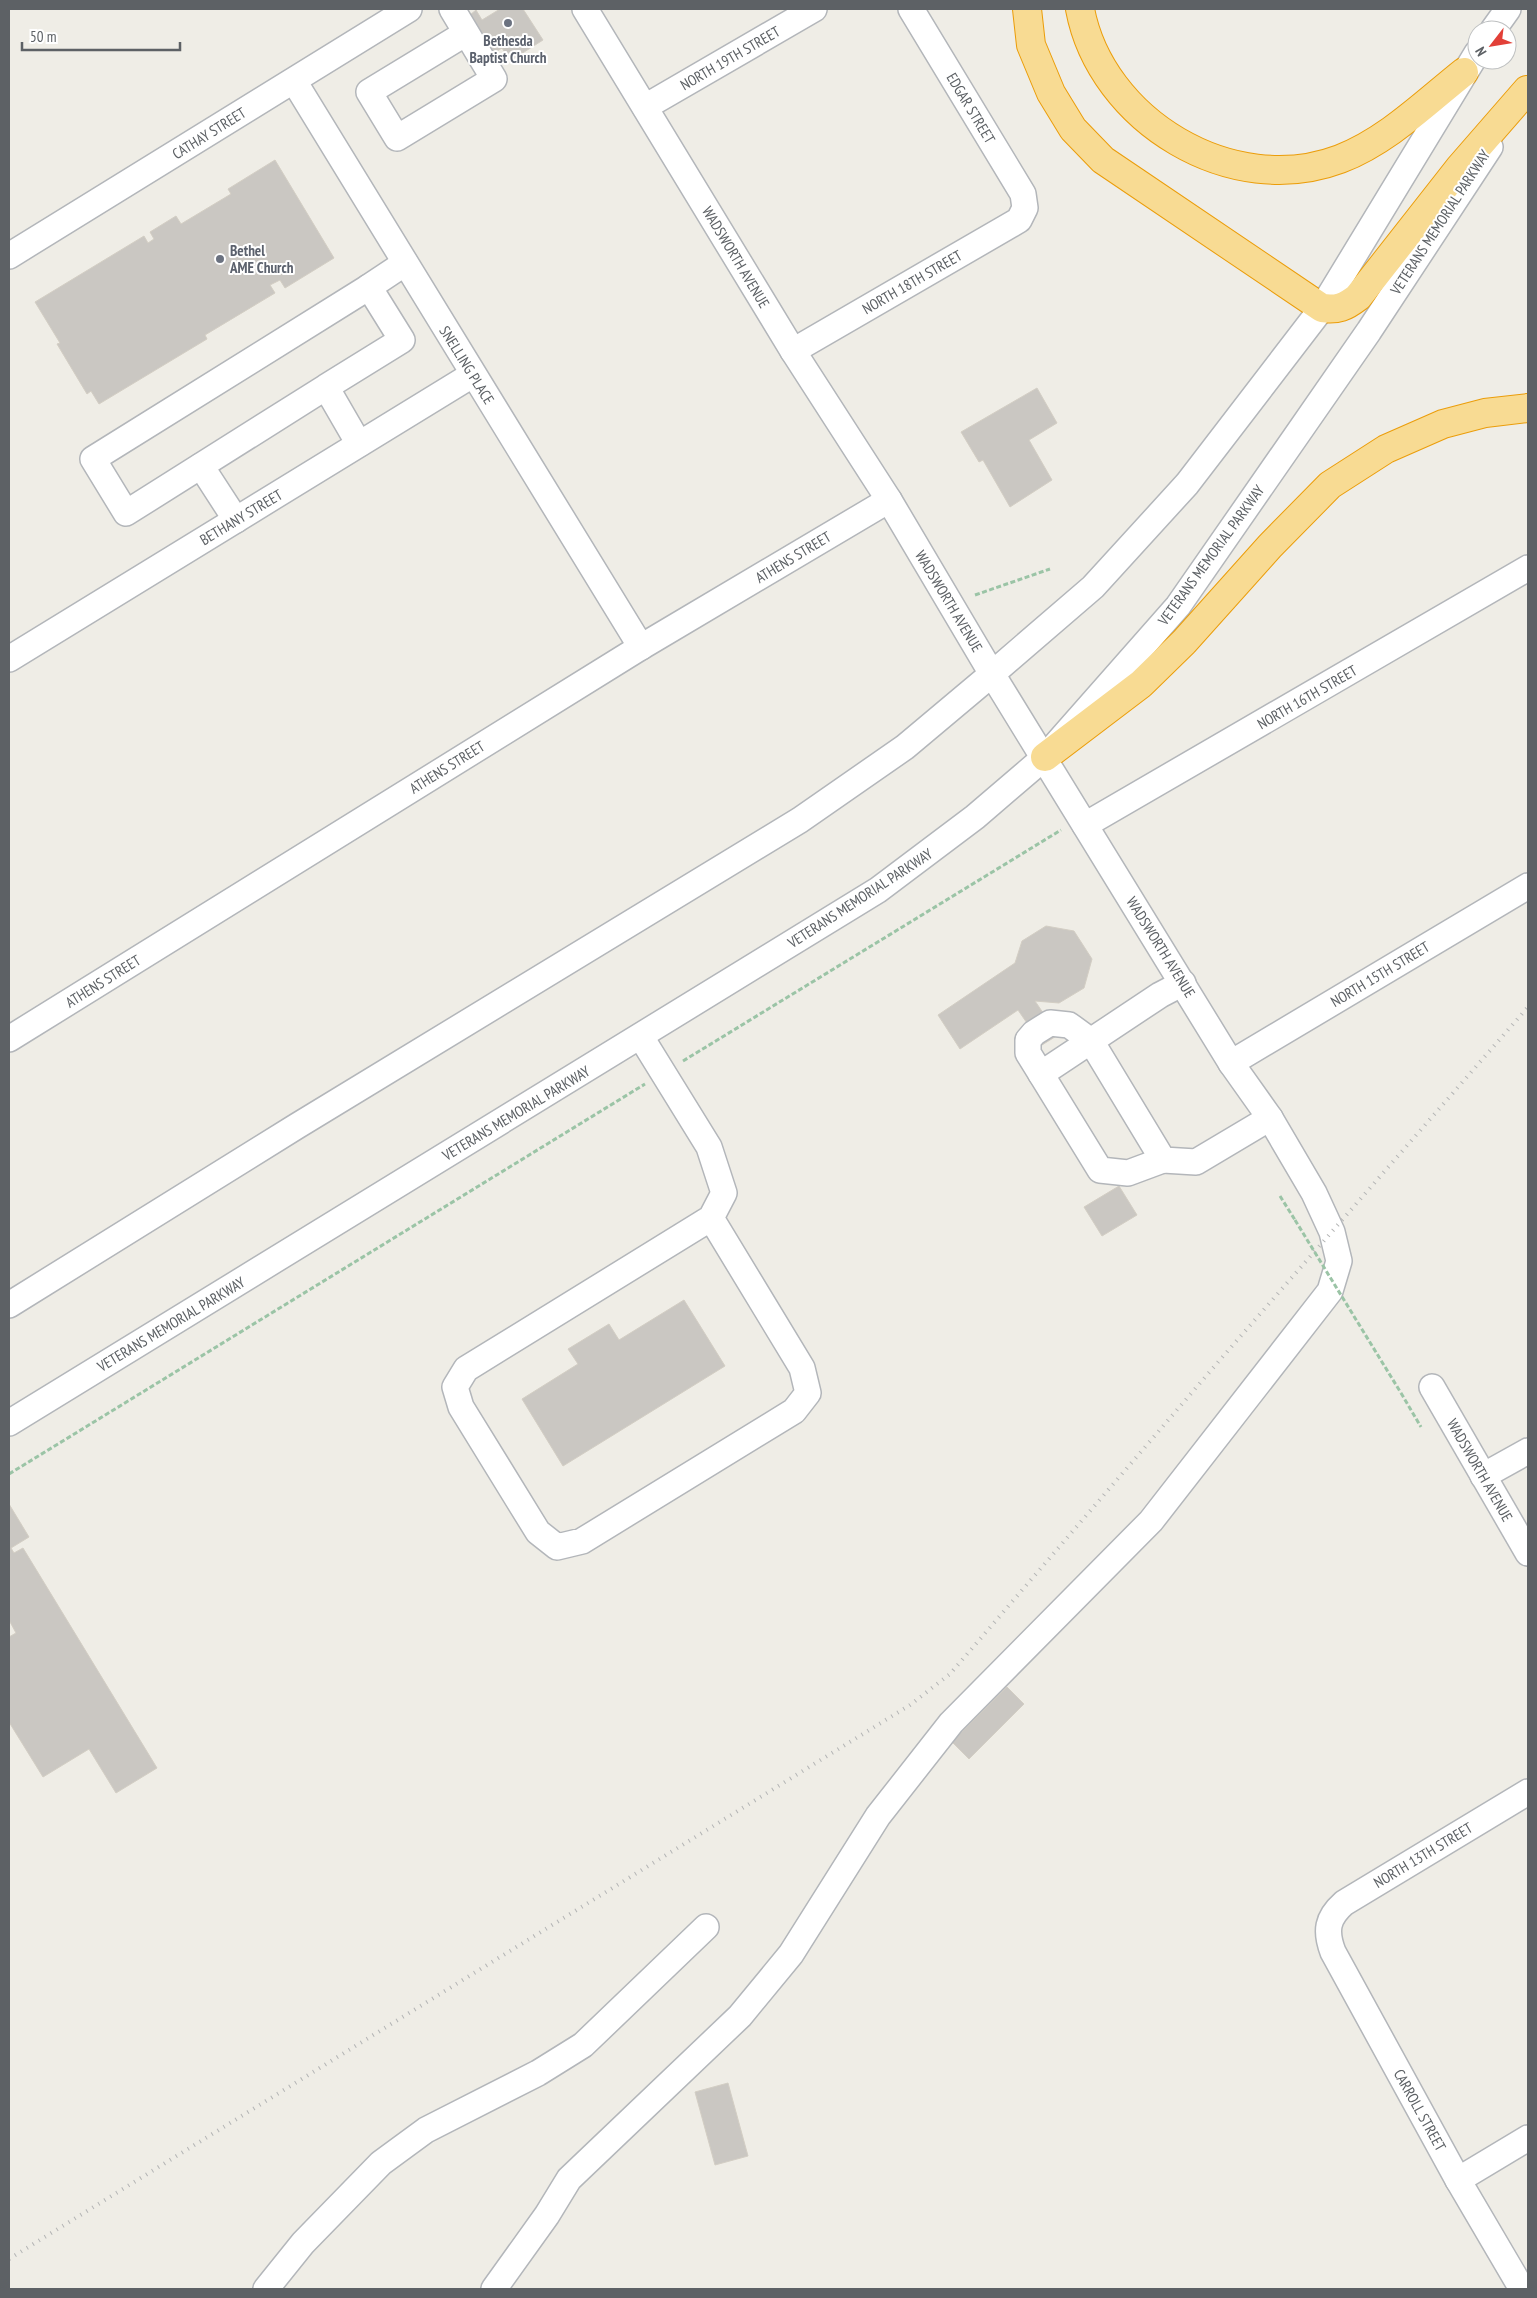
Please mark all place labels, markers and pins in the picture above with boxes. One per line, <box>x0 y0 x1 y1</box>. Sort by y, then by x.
marker: Bethesda Baptist Church <box>502 17 514 29</box>
place label: Bethesda Baptist Church <box>469 31 547 67</box>
place label: Bethel AME Church <box>229 241 294 277</box>
marker: Bethel AME Church <box>214 253 226 265</box>

